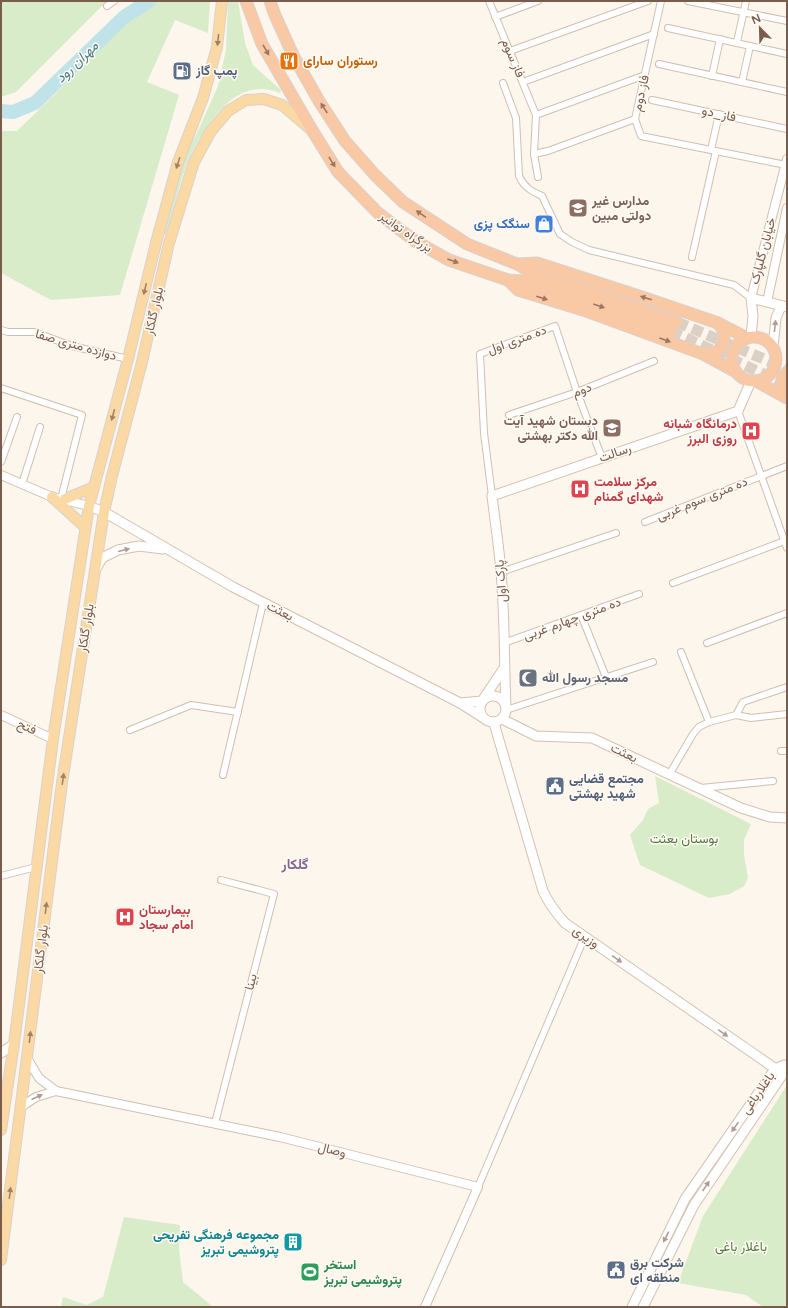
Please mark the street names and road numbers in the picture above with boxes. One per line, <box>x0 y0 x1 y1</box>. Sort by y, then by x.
street label: فاز سوم <box>498 36 528 80</box>
street label: فاز دوم <box>629 73 653 113</box>
street label: فاز_دو <box>701 103 738 125</box>
street label: بزرگراه توانیر <box>376 207 436 256</box>
street label: خیابان گلپارک <box>746 215 781 287</box>
street label: بلوار گلکار <box>140 285 167 338</box>
street label: ده متری اول <box>485 322 549 358</box>
street label: دوازده متری صفا <box>33 326 119 364</box>
street label: دوم <box>570 379 594 401</box>
street label: رسالت <box>597 440 633 466</box>
street label: ده متری سوم غربی <box>654 473 750 525</box>
street label: پارک اول <box>492 559 511 603</box>
street label: ده متری چهارم غربی <box>521 594 623 645</box>
street label: بعثت <box>264 598 296 625</box>
street label: بلوار گلکار <box>74 602 98 654</box>
street label: فتح <box>14 716 39 739</box>
street label: بعثت <box>608 740 640 766</box>
street label: وزیری <box>570 922 603 952</box>
street label: بلوار گلکار <box>30 924 52 975</box>
street label: بینا <box>241 972 261 992</box>
street label: باغلارباغی <box>738 1068 779 1117</box>
street label: وصال <box>316 1139 348 1161</box>

